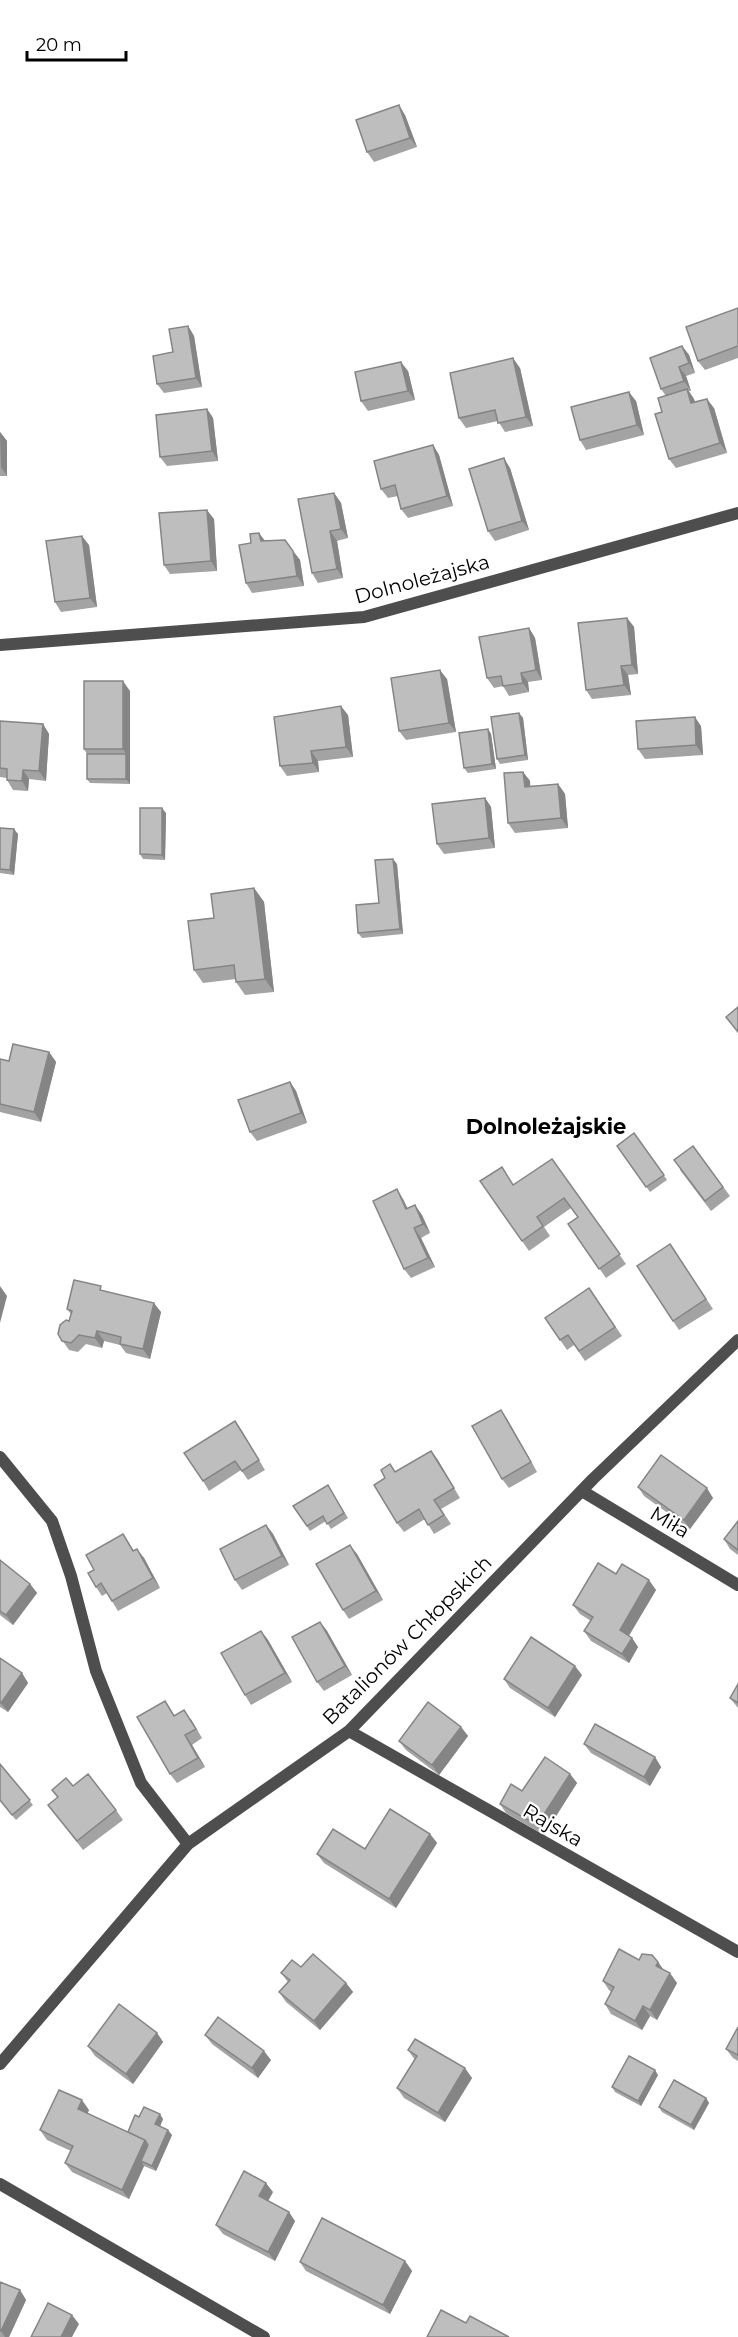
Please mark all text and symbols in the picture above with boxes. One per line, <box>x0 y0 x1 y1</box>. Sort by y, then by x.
scale bar <box>27 24 126 62</box>
text: 20 m <box>36 34 82 56</box>
street label: Dolnoleżajska <box>352 549 492 609</box>
district label: Dolnoleżajskie <box>466 1114 626 1139</box>
street label: Miła <box>646 1501 694 1543</box>
street label: Batalionów Chłopskich <box>317 1550 497 1730</box>
street label: Rajska <box>519 1798 587 1852</box>

